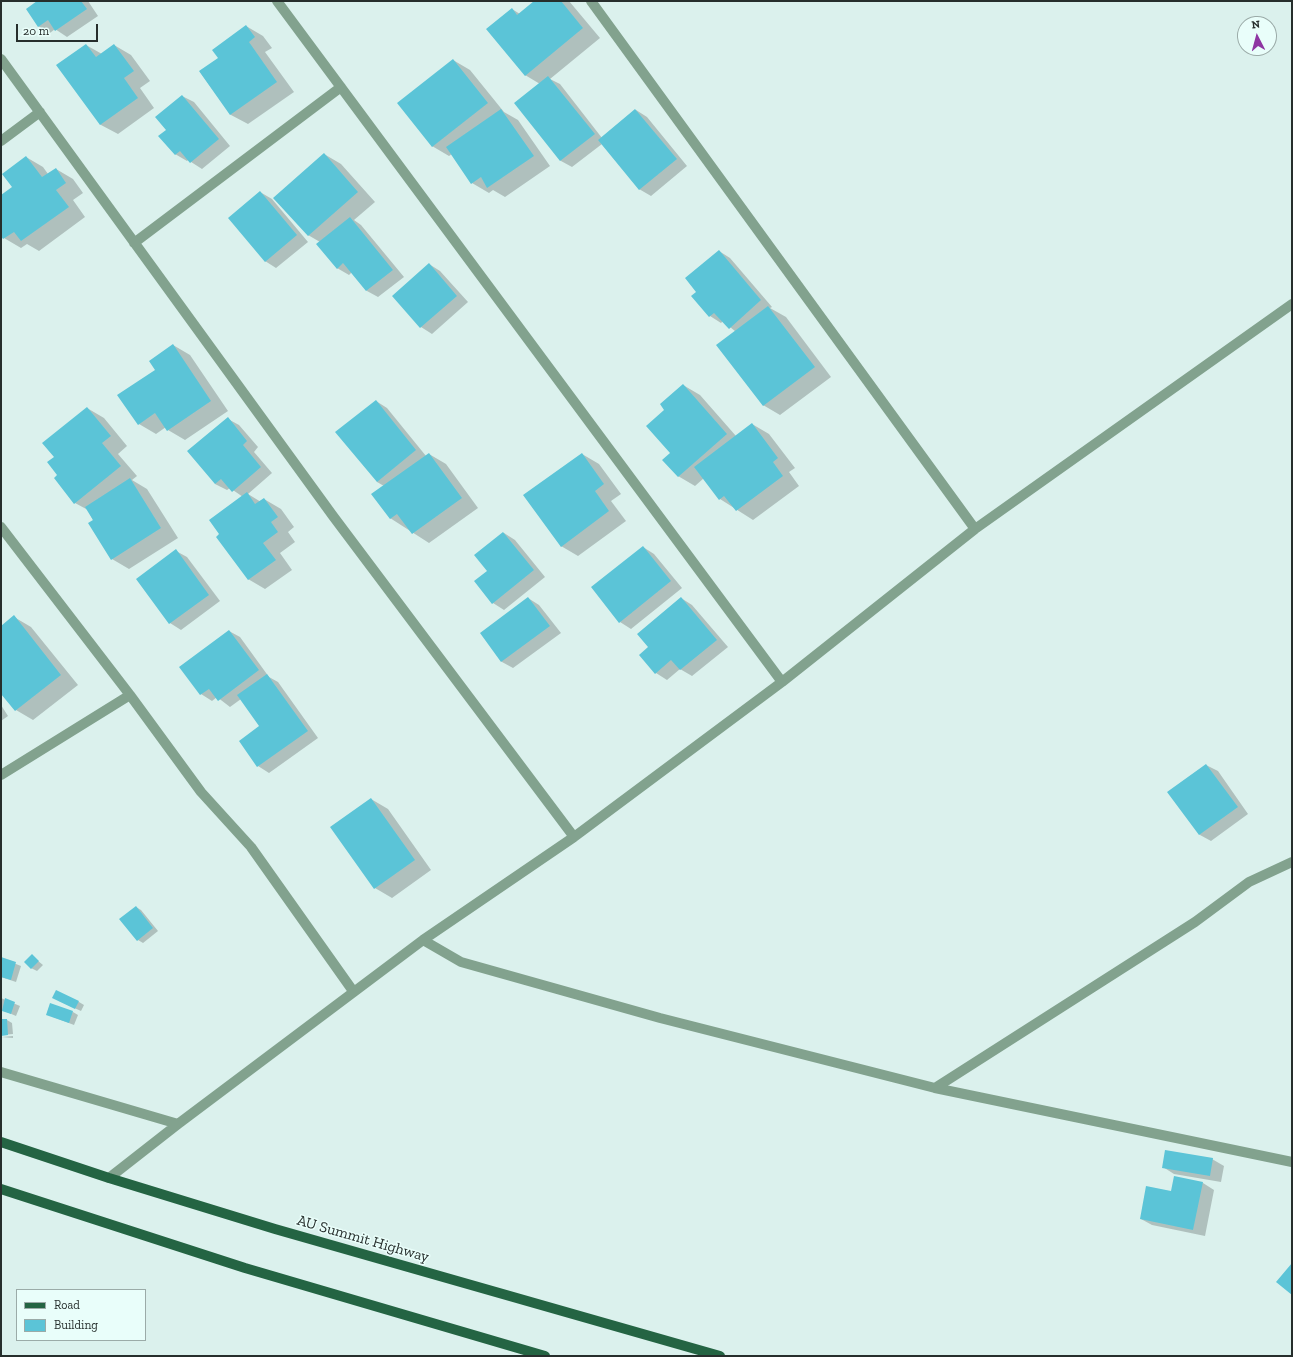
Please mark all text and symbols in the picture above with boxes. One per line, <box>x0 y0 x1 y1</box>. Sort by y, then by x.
scale bar <box>18 16 100 42</box>
north arrow <box>1237 16 1277 56</box>
text: N <box>1251 18 1261 31</box>
text: 20 m <box>23 24 49 38</box>
street label: AU Summit Highway <box>295 1212 431 1266</box>
legend <box>16 1289 146 1341</box>
text: Road <box>54 1298 80 1312</box>
text: Building <box>54 1318 98 1332</box>

